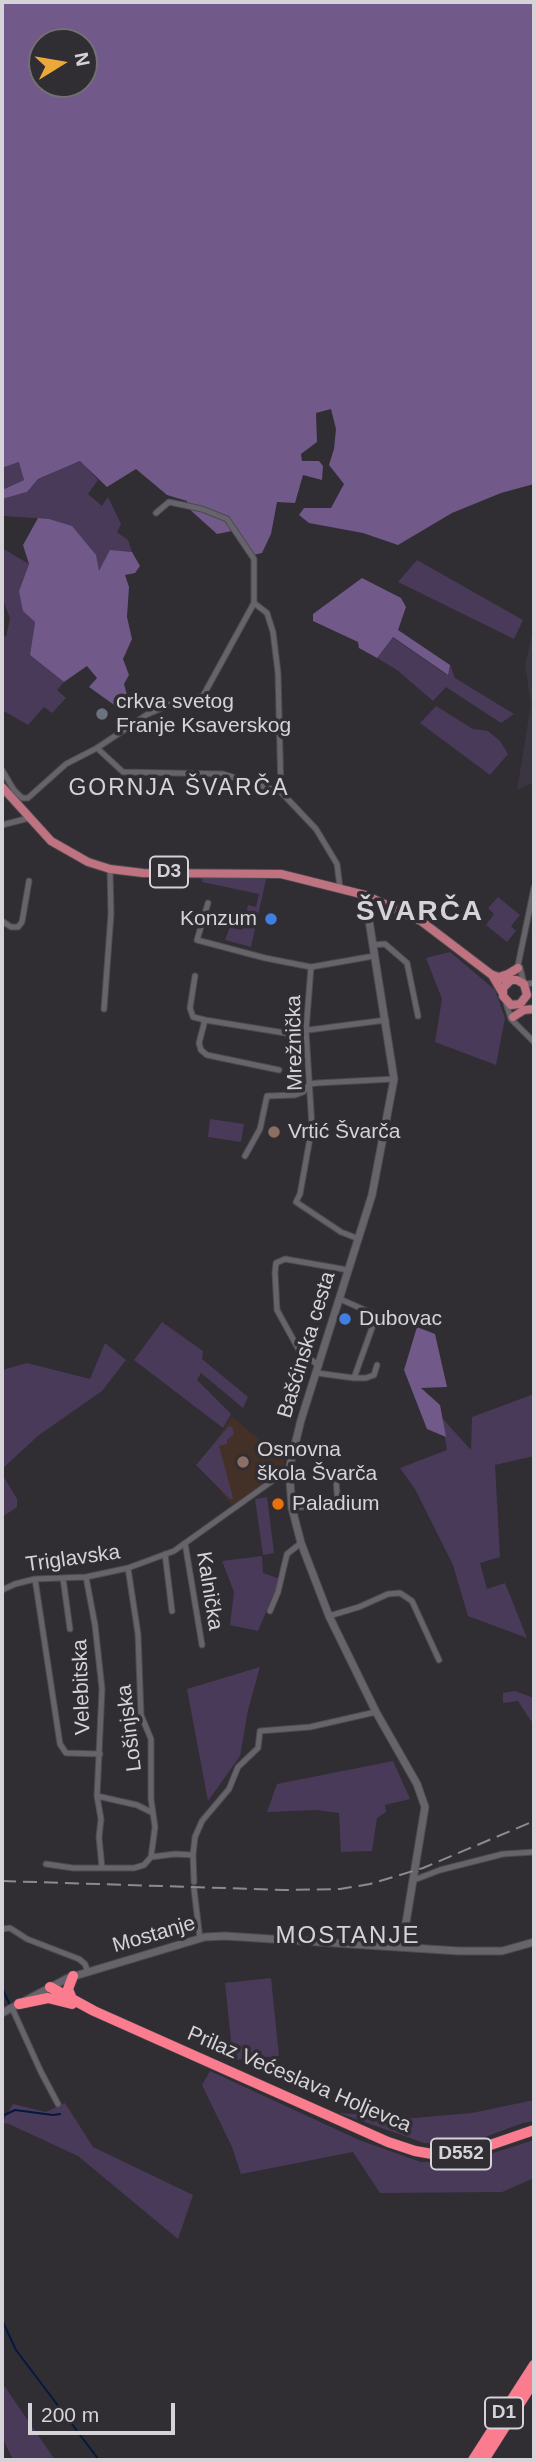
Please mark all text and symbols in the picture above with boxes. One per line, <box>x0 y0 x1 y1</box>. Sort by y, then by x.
north arrow <box>28 28 98 98</box>
text: N <box>71 51 94 68</box>
place label: crkva svetog Franje Ksaverskog <box>116 689 291 739</box>
marker: crkva svetog Franje Ksaverskog <box>94 706 110 722</box>
district label: GORNJA ŠVARČA <box>70 775 288 803</box>
road number: D3 <box>150 856 188 888</box>
district label: ŠVARČA <box>357 895 483 929</box>
place label: Konzum <box>180 906 257 932</box>
marker: Konzum <box>263 911 279 927</box>
street label: Mrežnička <box>282 995 308 1091</box>
place label: Vrtić Švarča <box>288 1119 400 1145</box>
marker: Vrtić Švarča <box>266 1124 282 1140</box>
street label: Bašćinska cesta <box>273 1269 341 1421</box>
place label: Dubovac <box>359 1306 442 1332</box>
marker: Dubovac <box>337 1311 353 1327</box>
place label: Osnovna škola Švarča <box>257 1437 377 1487</box>
marker: Osnovna škola Švarča <box>235 1454 251 1470</box>
place label: Paladium <box>292 1491 380 1517</box>
marker: Paladium <box>270 1496 286 1512</box>
street label: Triglavska <box>24 1540 122 1578</box>
street label: Kalnička <box>190 1550 228 1632</box>
street label: Velebitska <box>68 1639 96 1735</box>
street label: Lošinjska <box>112 1683 148 1773</box>
street label: Mostanje <box>110 1911 198 1959</box>
district label: MOSTANJE <box>277 1922 419 1950</box>
street label: Prilaz Većeslava Holjevca <box>183 2021 415 2139</box>
road number: D552 <box>431 2138 491 2170</box>
scale bar <box>32 2388 178 2432</box>
road number: D1 <box>485 2398 523 2428</box>
text: 200 m <box>41 2403 99 2426</box>

